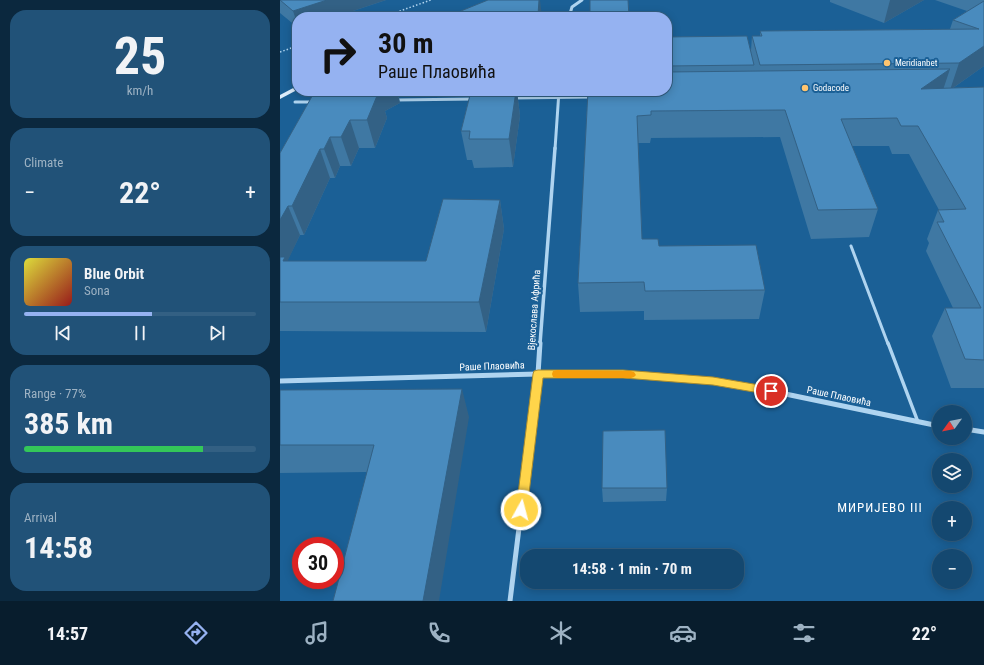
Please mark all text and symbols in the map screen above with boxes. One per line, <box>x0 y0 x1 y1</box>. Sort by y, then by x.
text: 25 <box>114 26 166 87</box>
text: 30 m <box>378 27 434 60</box>
icon: right <box>312 28 364 80</box>
marker: Meridianbet <box>882 58 892 68</box>
place label: Meridianbet <box>895 58 938 68</box>
text: Раше Плаовића <box>378 61 496 82</box>
text: km/h <box>127 83 153 98</box>
marker: Godacode <box>800 83 810 93</box>
place label: Godacode <box>813 83 849 93</box>
text: Climate <box>24 155 63 170</box>
text: 22° <box>119 175 161 210</box>
text: − <box>24 180 35 205</box>
text: + <box>245 180 256 205</box>
text: Blue Orbit <box>84 265 144 283</box>
street label: Вјекослава Афрића <box>526 269 542 351</box>
text: Sona <box>84 283 110 298</box>
icon: previous <box>52 322 74 344</box>
icon: pause <box>129 322 151 344</box>
icon: next <box>206 322 228 344</box>
street label: Раше Плаовића <box>459 359 525 373</box>
pin <box>754 374 788 408</box>
icon: arrive <box>760 380 782 402</box>
street label: Раше Плаовића <box>806 384 872 408</box>
text: Range · 77% <box>24 386 86 401</box>
north arrow <box>932 405 972 445</box>
map controls <box>932 405 972 589</box>
text: 385 km <box>24 406 113 441</box>
button: layers <box>932 453 972 493</box>
position arrow <box>500 489 542 531</box>
district label: МИРИЈЕВО III <box>837 500 923 515</box>
button: + <box>932 501 972 541</box>
text: Arrival <box>24 510 57 525</box>
text: 14:58 <box>24 530 93 565</box>
speed limit sign: 30 <box>292 537 344 589</box>
button: − <box>932 549 972 589</box>
text: 14:58 · 1 min · 70 m <box>572 560 692 578</box>
icon: directions <box>182 619 210 647</box>
icon: music <box>303 619 331 647</box>
icon: phone <box>425 619 453 647</box>
icon: climate <box>547 619 575 647</box>
icon: car <box>669 619 697 647</box>
icon: filters <box>790 619 818 647</box>
text: 14:57 <box>47 623 88 644</box>
text: 22° <box>912 623 937 644</box>

